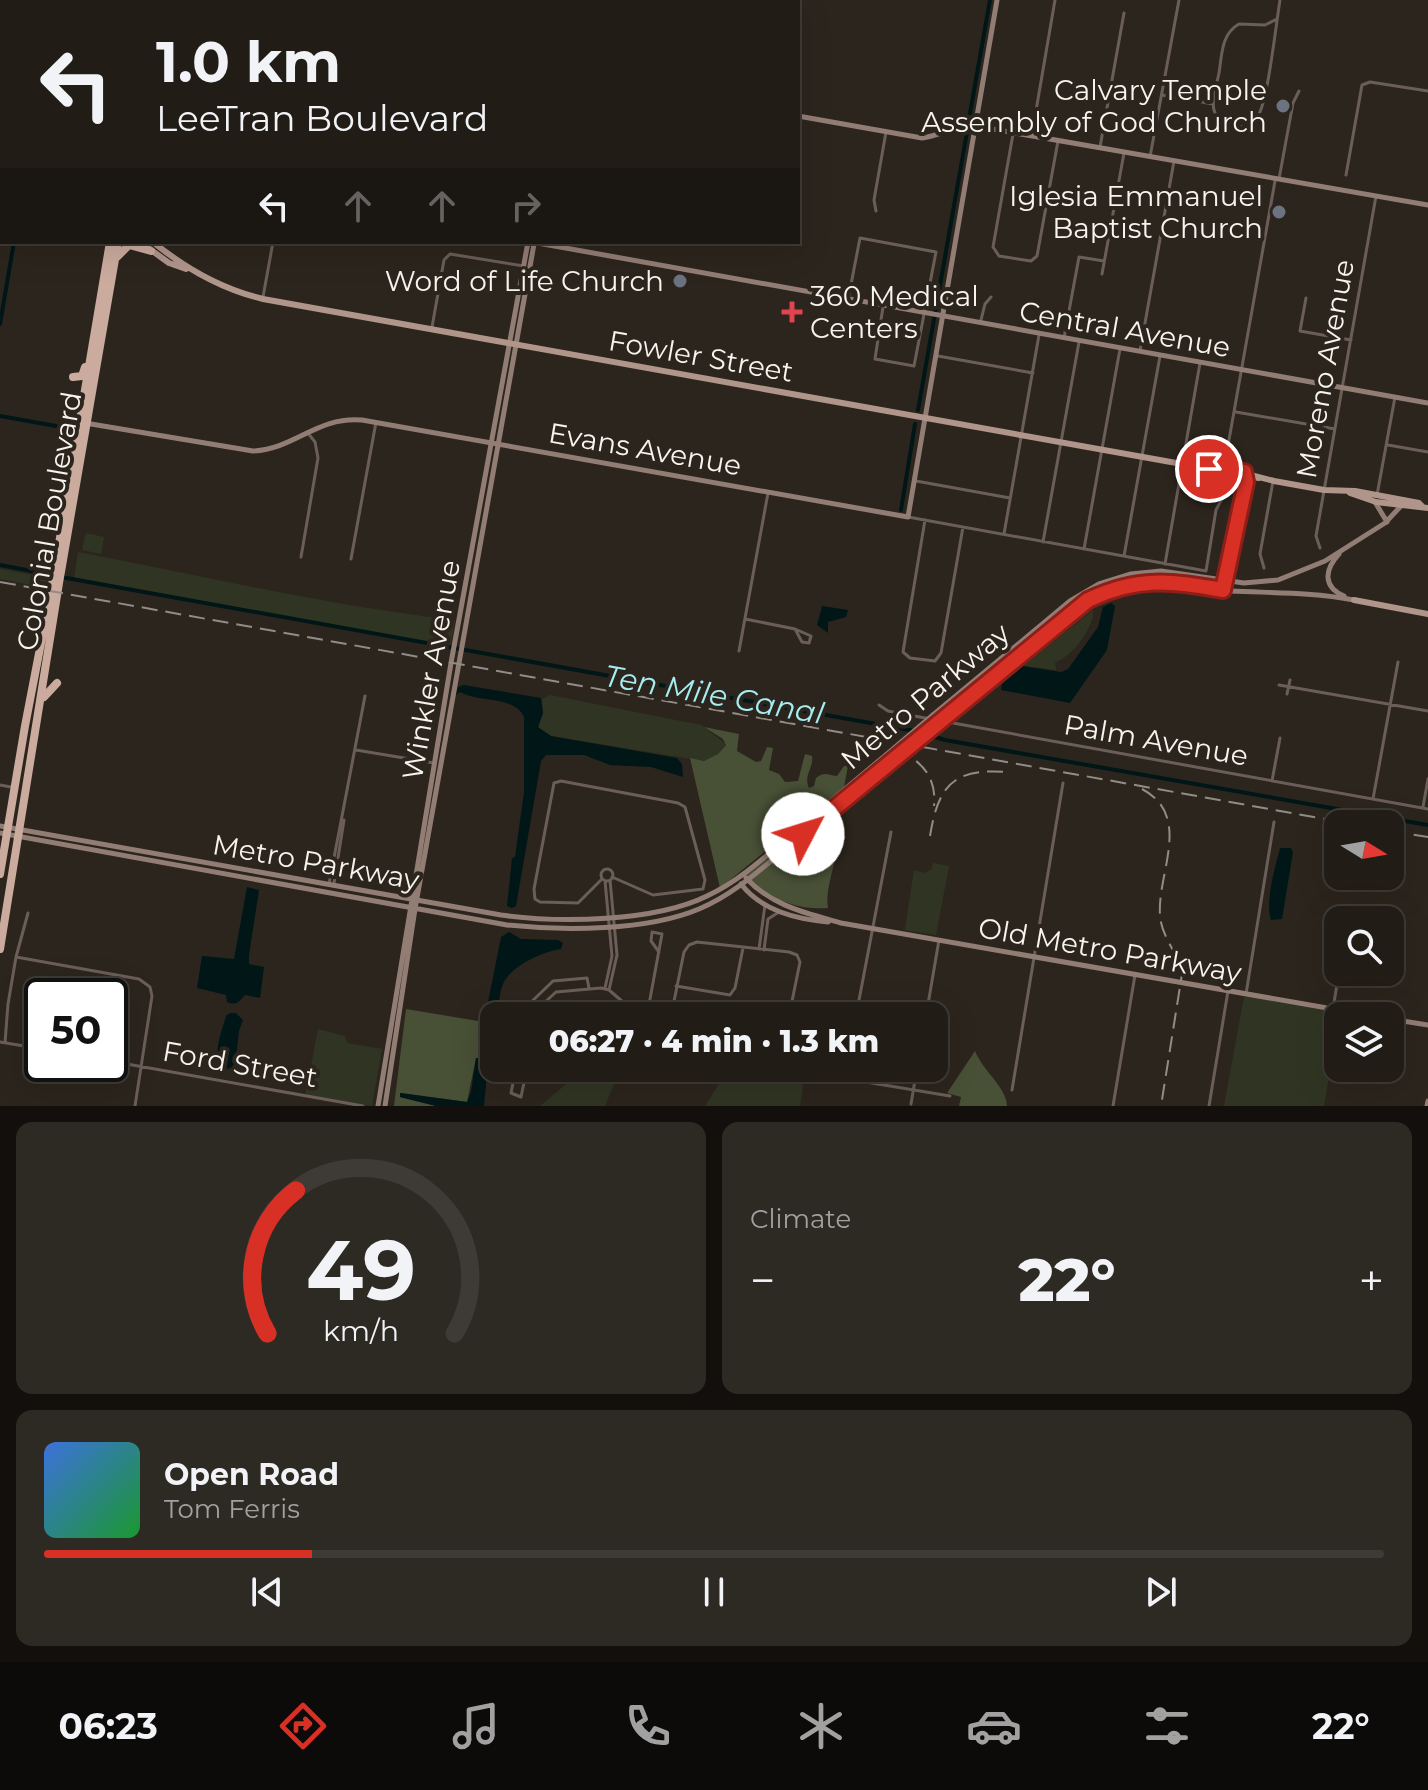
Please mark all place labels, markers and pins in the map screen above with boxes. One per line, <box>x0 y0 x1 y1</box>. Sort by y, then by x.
place label: Calvary Temple Assembly of God Church <box>921 73 1267 139</box>
marker: Calvary Temple Assembly of God Church <box>1274 97 1292 115</box>
place label: Iglesia Emmanuel Baptist Church <box>1009 179 1263 245</box>
marker: Iglesia Emmanuel Baptist Church <box>1270 203 1288 221</box>
place label: Word of Life Church <box>385 264 664 298</box>
marker: Word of Life Church <box>671 272 689 290</box>
place label: 360 Medical Centers <box>810 279 979 345</box>
marker: 360 Medical Centers <box>781 301 803 323</box>
pin <box>1175 435 1243 503</box>

